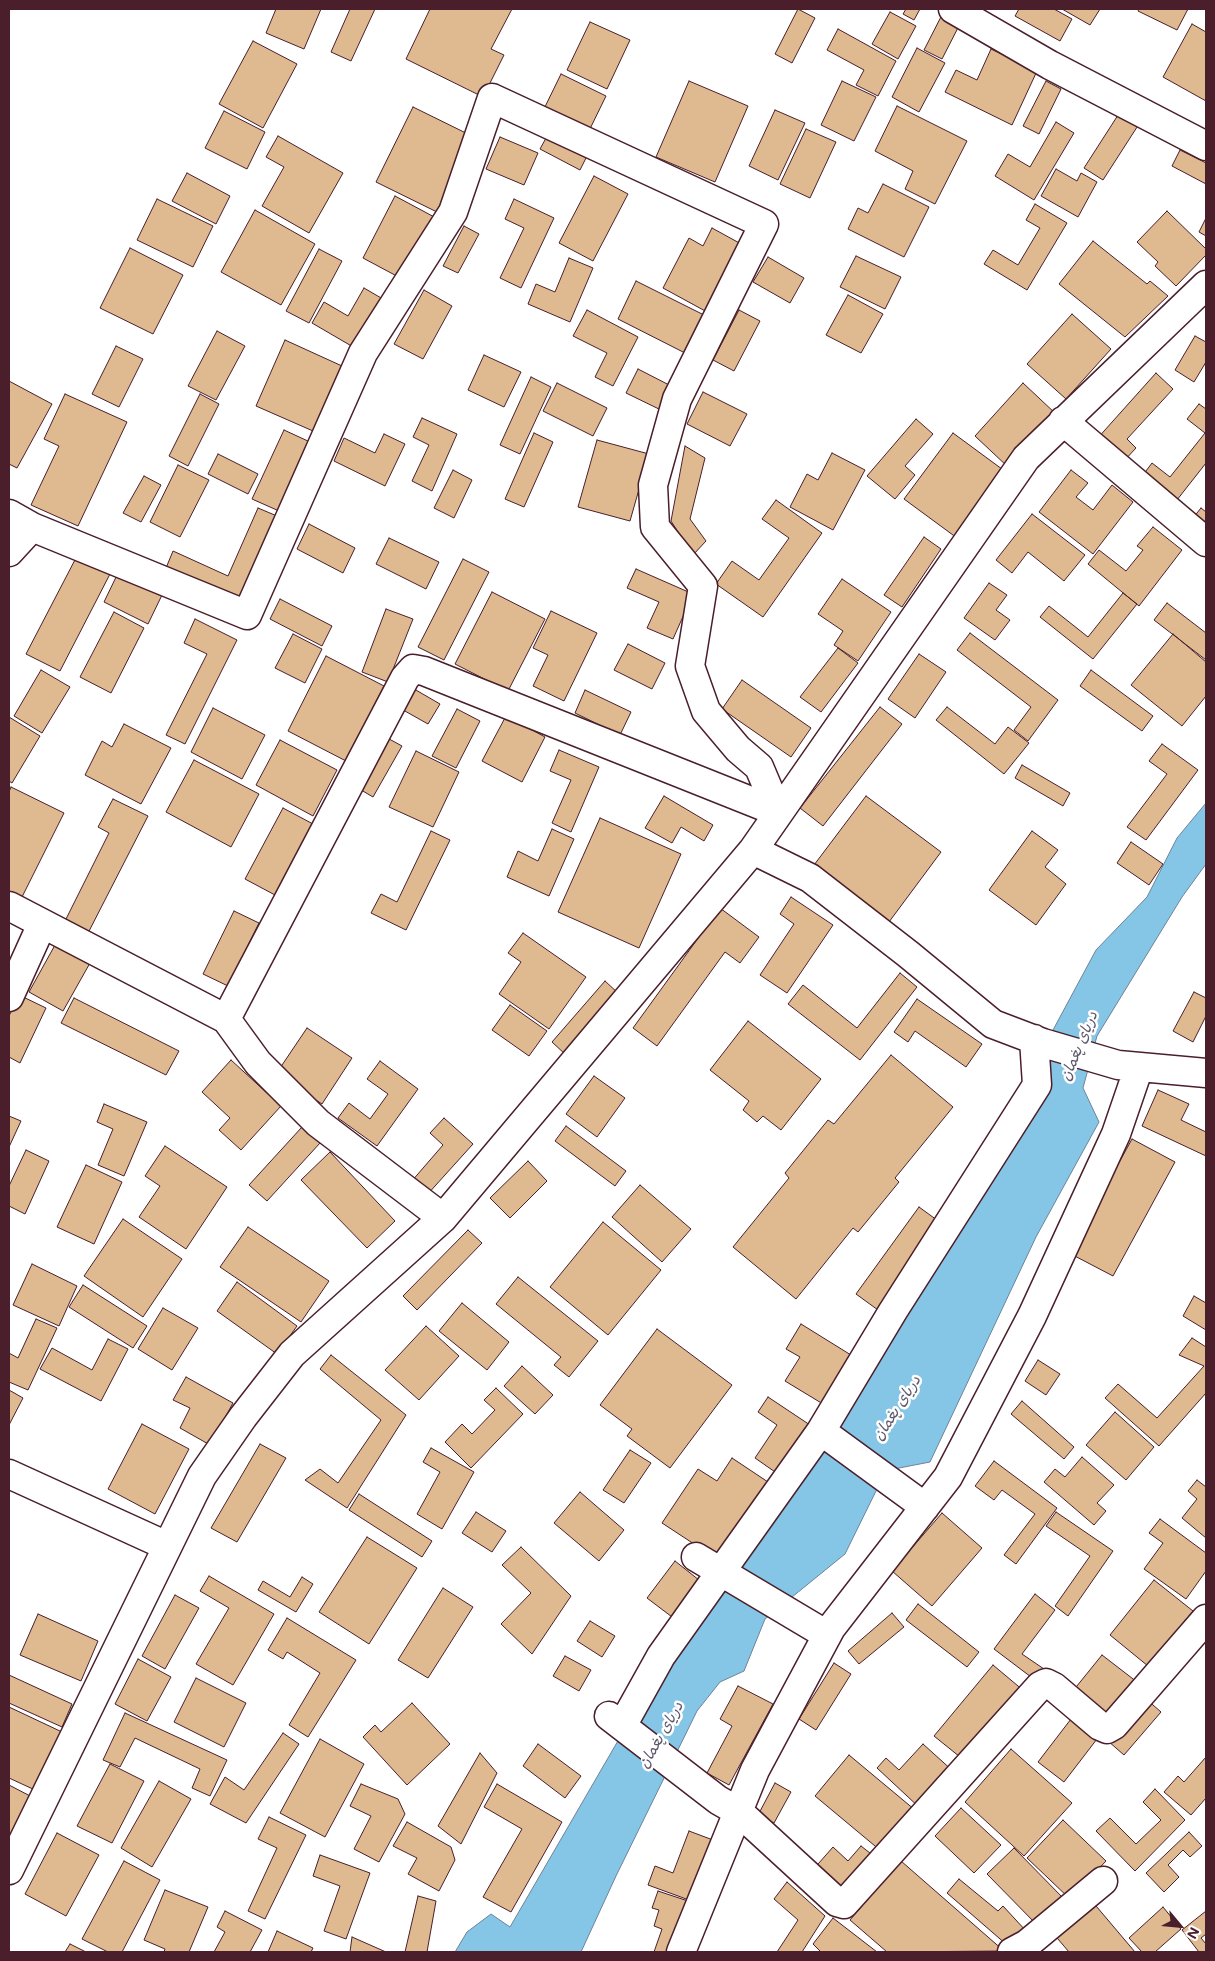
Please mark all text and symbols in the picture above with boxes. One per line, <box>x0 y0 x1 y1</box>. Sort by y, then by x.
water label: دریای پغمان <box>1056 1008 1102 1084</box>
water label: دریای پغمان <box>869 1372 925 1444</box>
water label: دریای پغمان <box>635 1699 687 1771</box>
north arrow <box>1155 1901 1205 1951</box>
text: N <box>1183 1924 1205 1942</box>

